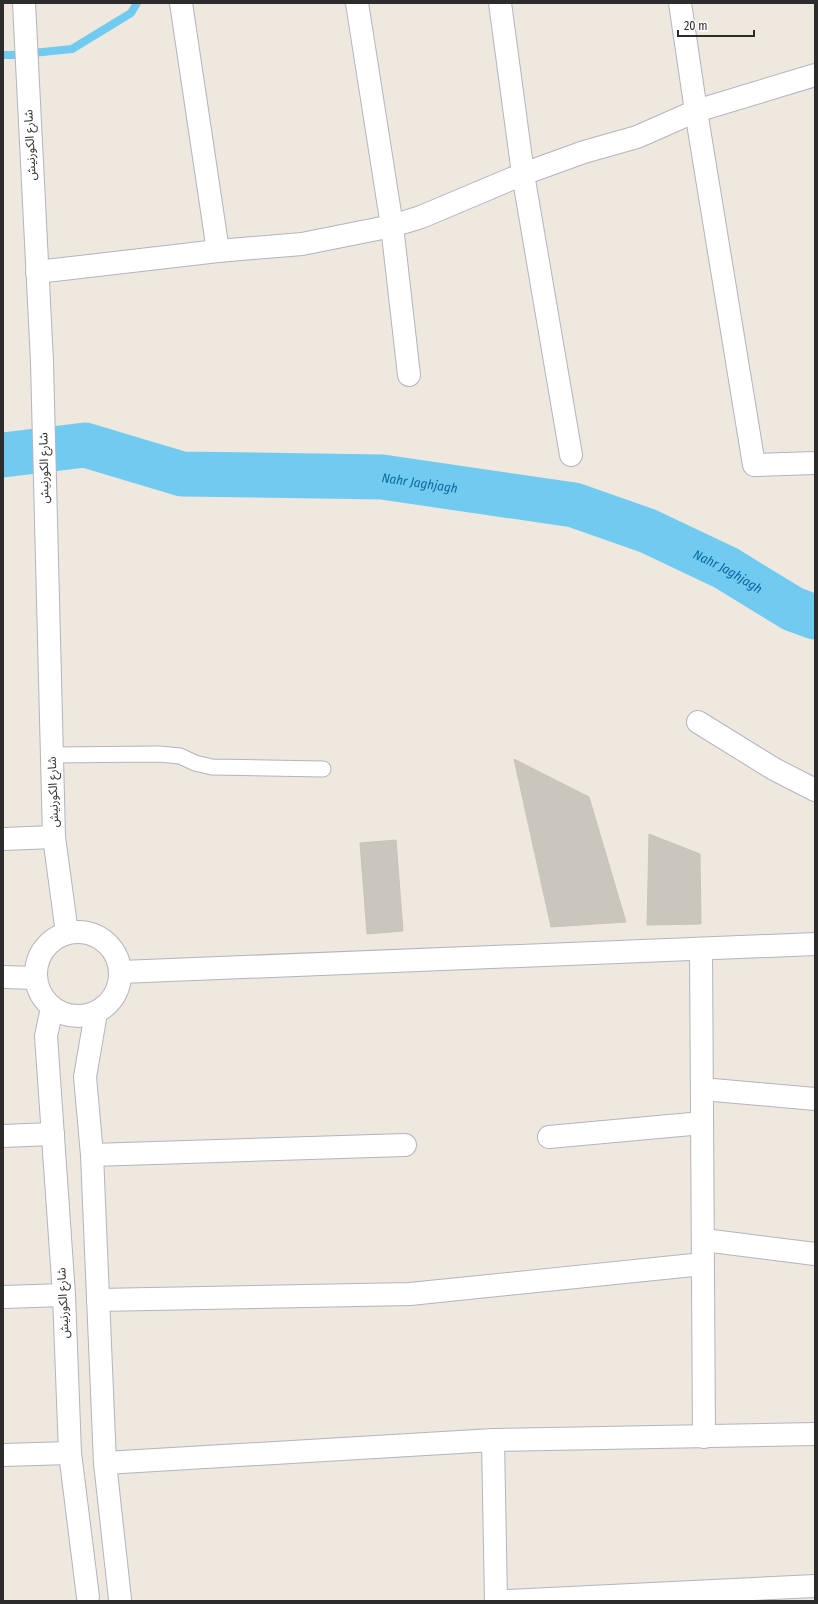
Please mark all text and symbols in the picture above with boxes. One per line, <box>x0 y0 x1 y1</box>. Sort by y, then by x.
scale bar <box>678 12 754 38</box>
text: 20 m <box>684 19 708 33</box>
street label: شارع الكورنيش <box>21 109 41 181</box>
street label: شارع الكورنيش <box>36 432 54 504</box>
water label: Nahr Jaghjagh <box>381 470 459 495</box>
water label: Nahr Jaghjagh <box>691 546 765 596</box>
street label: شارع الكورنيش <box>45 756 63 828</box>
street label: شارع الكورنيش <box>54 1267 74 1339</box>

